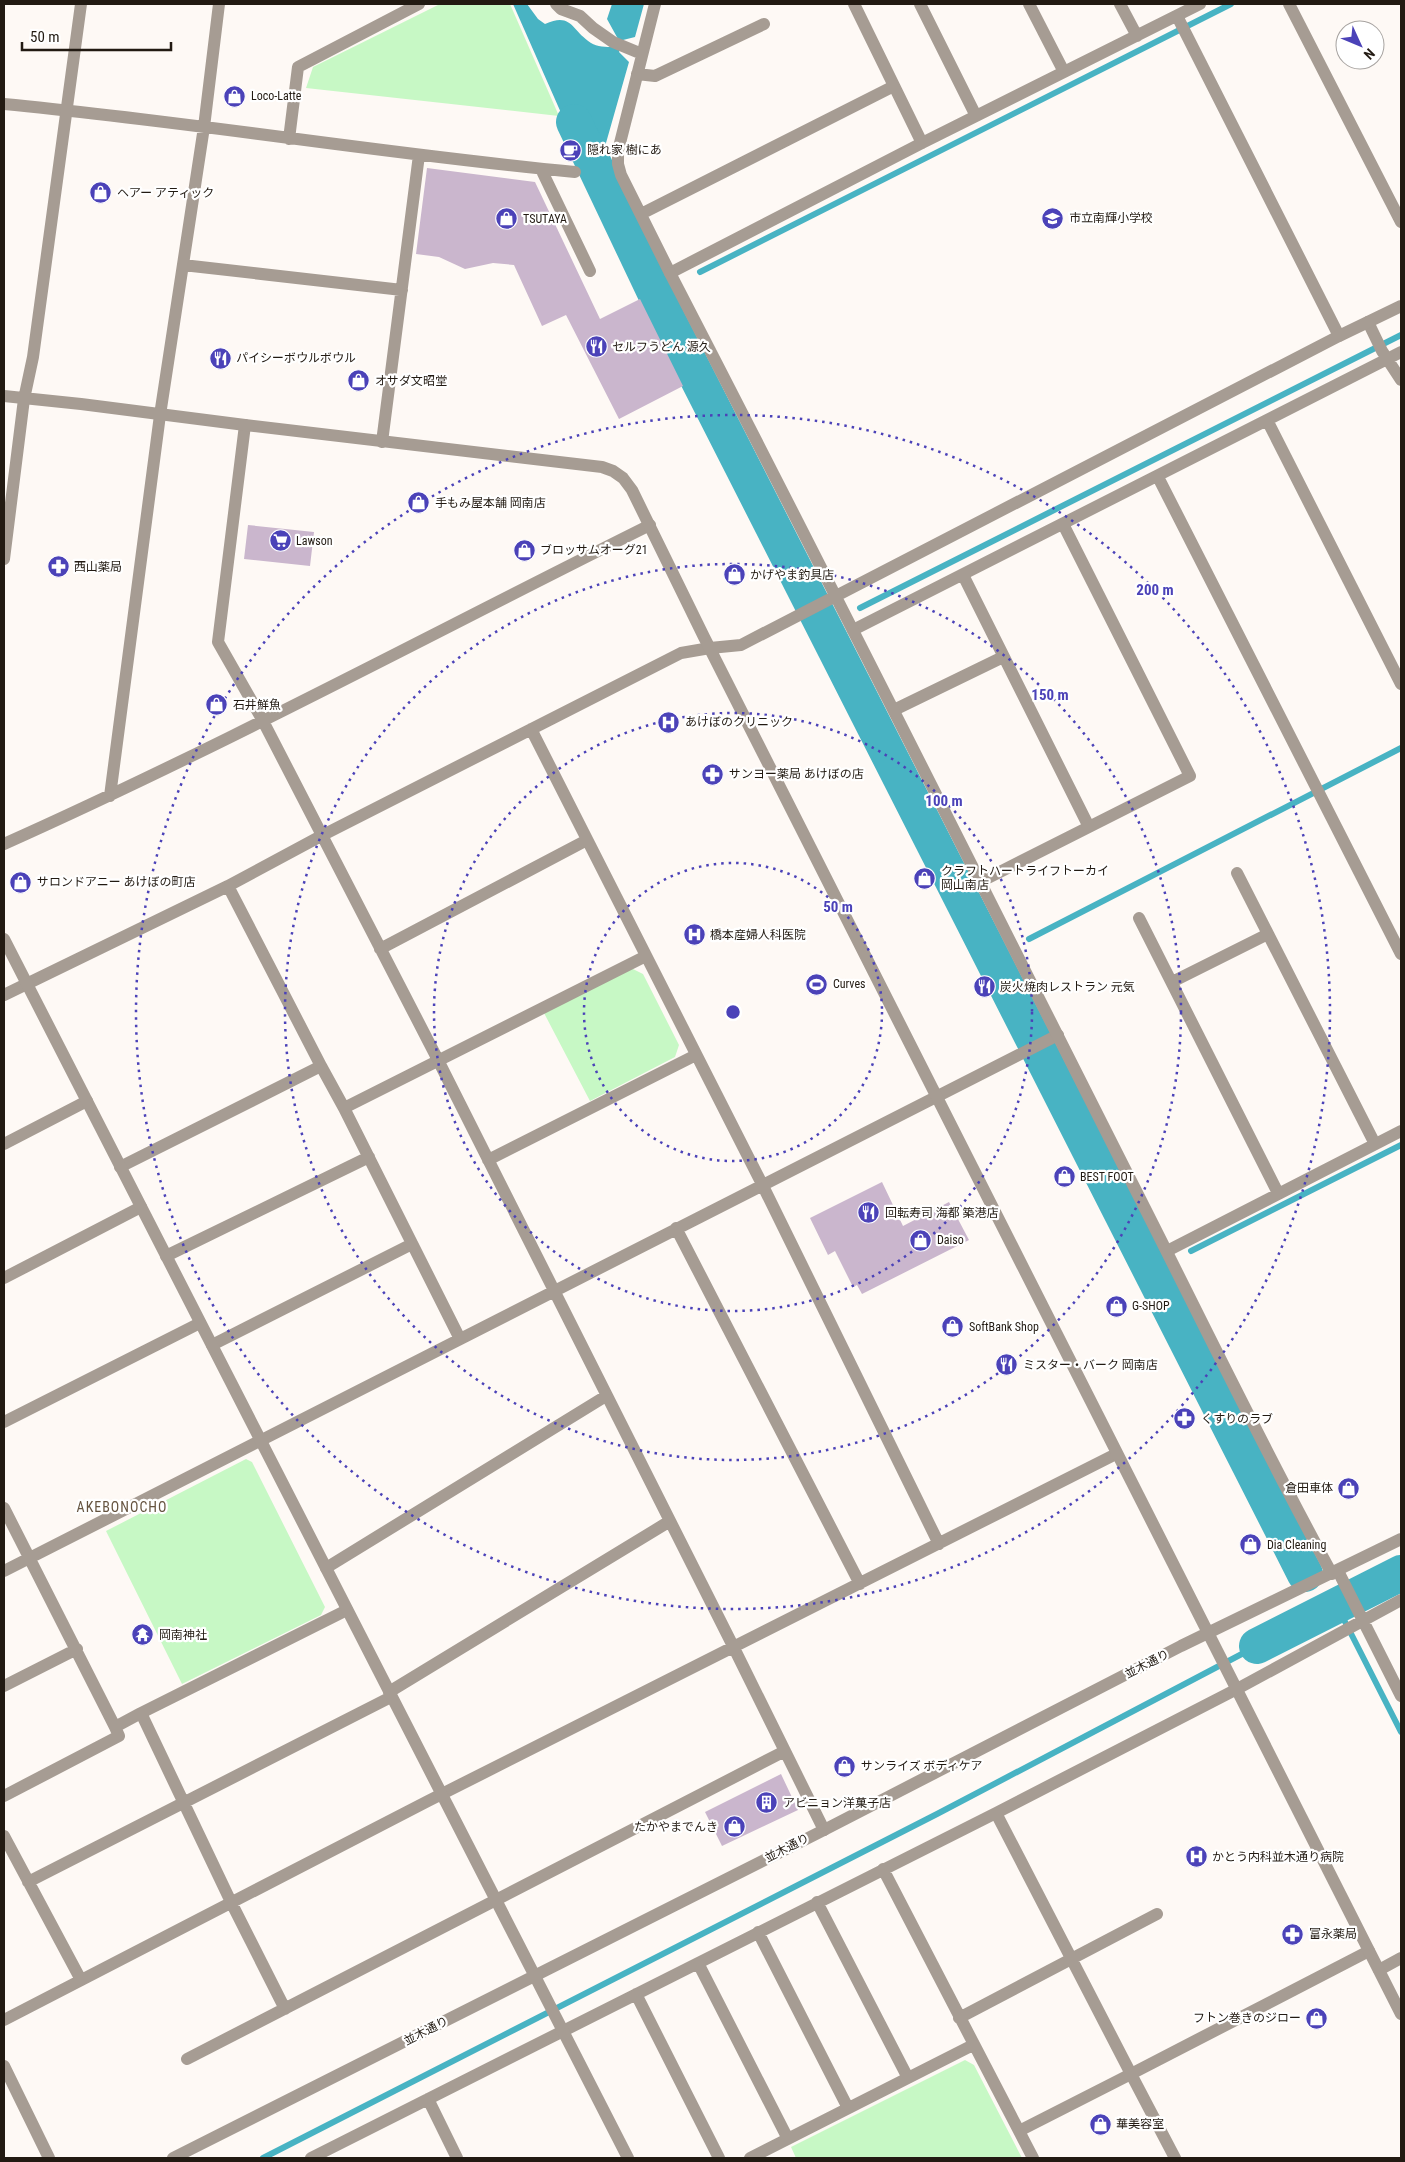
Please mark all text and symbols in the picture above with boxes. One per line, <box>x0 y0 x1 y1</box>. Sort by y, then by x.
scale bar <box>22 20 171 52</box>
north arrow <box>1335 20 1385 70</box>
text: 50 m <box>30 28 60 46</box>
text: N <box>1361 45 1378 63</box>
shop icon: Loco-Latte <box>223 84 247 108</box>
place label: Loco-Latte <box>251 89 302 103</box>
cafe icon: 隠れ家 樹にあ <box>559 138 583 162</box>
place label: 隠れ家 樹にあ <box>587 143 662 157</box>
shop icon: ヘアー アティック <box>89 181 113 205</box>
place label: ヘアー アティック <box>117 186 214 200</box>
school or university icon: 市立南輝小学校 <box>1041 206 1065 230</box>
shop icon: TSUTAYA <box>495 207 519 231</box>
place label: 市立南輝小学校 <box>1069 211 1153 225</box>
place label: TSUTAYA <box>523 212 567 226</box>
restaurant icon: セルフうどん 源久 <box>584 335 608 359</box>
place label: セルフうどん 源久 <box>612 340 711 354</box>
restaurant icon: パイシーボウルボウル <box>208 346 232 370</box>
place label: パイシーボウルボウル <box>236 351 356 365</box>
shop icon: オサダ文昭堂 <box>347 369 371 393</box>
place label: オサダ文昭堂 <box>375 374 447 388</box>
shop icon: 手もみ屋本舗 岡南店 <box>407 491 431 515</box>
place label: 手もみ屋本舗 岡南店 <box>435 496 546 510</box>
supermarket icon: Lawson <box>268 529 292 553</box>
place label: Lawson <box>296 534 333 548</box>
shop icon: ブロッサムオーグ21 <box>512 538 536 562</box>
place label: ブロッサムオーグ21 <box>540 543 648 557</box>
pharmacy icon: 西山薬局 <box>46 555 70 579</box>
place label: 西山薬局 <box>74 560 122 574</box>
shop icon: かげやま釣具店 <box>722 563 746 587</box>
place label: かげやま釣具店 <box>750 568 834 582</box>
text: 200 m <box>1136 581 1174 599</box>
text: 150 m <box>1031 686 1069 704</box>
shop icon: 石井鮮魚 <box>205 693 229 717</box>
place label: 石井鮮魚 <box>233 698 281 712</box>
hospital icon: あけぼのクリニック <box>657 710 681 734</box>
place label: あけぼのクリニック <box>685 715 793 729</box>
pharmacy icon: サンヨー薬局 あけぼの店 <box>701 762 725 786</box>
place label: サンヨー薬局 あけぼの店 <box>729 767 864 781</box>
text: 100 m <box>925 792 963 810</box>
place label: クラフトハートライフトーカイ 岡山南店 <box>941 864 1109 892</box>
shop icon: クラフトハートライフトーカイ 岡山南店 <box>913 866 937 890</box>
shop icon: サロンドアニー あけぼの町店 <box>9 870 33 894</box>
place label: サロンドアニー あけぼの町店 <box>37 875 196 889</box>
text: 50 m <box>823 898 853 916</box>
hospital icon: 橋本産婦人科医院 <box>682 923 706 947</box>
place label: 橋本産婦人科医院 <box>710 928 806 942</box>
sports icon: Curves <box>805 972 829 996</box>
restaurant icon: 炭火焼肉レストラン 元気 <box>972 975 996 999</box>
place label: Curves <box>833 977 866 991</box>
place label: 炭火焼肉レストラン 元気 <box>1000 980 1135 994</box>
centre of rings <box>724 1003 742 1021</box>
shop icon: BEST FOOT <box>1052 1165 1076 1189</box>
place label: BEST FOOT <box>1080 1170 1134 1184</box>
restaurant icon: 回転寿司 海都 築港店 <box>857 1201 881 1225</box>
place label: 回転寿司 海都 築港店 <box>885 1206 999 1220</box>
shop icon: Daiso <box>909 1228 933 1252</box>
place label: Daiso <box>937 1233 964 1247</box>
shop icon: G-SHOP <box>1104 1294 1128 1318</box>
place label: G-SHOP <box>1132 1299 1170 1313</box>
shop icon: SoftBank Shop <box>941 1315 965 1339</box>
place label: SoftBank Shop <box>969 1320 1039 1334</box>
restaurant icon: ミスター・バーク 岡南店 <box>995 1353 1019 1377</box>
place label: ミスター・バーク 岡南店 <box>1023 1358 1158 1372</box>
pharmacy icon: くすりのラブ <box>1173 1407 1197 1431</box>
place label: くすりのラブ <box>1201 1412 1273 1426</box>
shop icon: 倉田車体 <box>1337 1476 1361 1500</box>
place label: 倉田車体 <box>1285 1481 1333 1495</box>
district label: AKEBONOCHO <box>77 1499 167 1515</box>
shop icon: Dia Cleaning <box>1239 1533 1263 1557</box>
place label: Dia Cleaning <box>1267 1538 1326 1552</box>
temple icon: 岡南神社 <box>131 1623 155 1647</box>
place label: 岡南神社 <box>159 1628 207 1642</box>
street label: 並木通り <box>1122 1647 1172 1681</box>
shop icon: サンライズ ボディケア <box>833 1754 857 1778</box>
place label: サンライズ ボディケア <box>861 1759 983 1773</box>
building icon: アビニョン洋菓子店 <box>755 1791 779 1815</box>
place label: アビニョン洋菓子店 <box>783 1796 891 1810</box>
shop icon: たかやまでんき <box>722 1815 746 1839</box>
place label: たかやまでんき <box>634 1820 718 1834</box>
street label: 並木通り <box>762 1831 812 1865</box>
hospital icon: かとう内科並木通り病院 <box>1184 1845 1208 1869</box>
place label: かとう内科並木通り病院 <box>1212 1850 1344 1864</box>
pharmacy icon: 富永薬局 <box>1281 1922 1305 1946</box>
place label: 富永薬局 <box>1309 1927 1357 1941</box>
shop icon: フトン巻きのジロー <box>1305 2006 1329 2030</box>
place label: フトン巻きのジロー <box>1193 2011 1301 2025</box>
street label: 並木通り <box>401 2014 451 2048</box>
shop icon: 華美容室 <box>1088 2112 1112 2136</box>
place label: 華美容室 <box>1116 2117 1164 2131</box>

